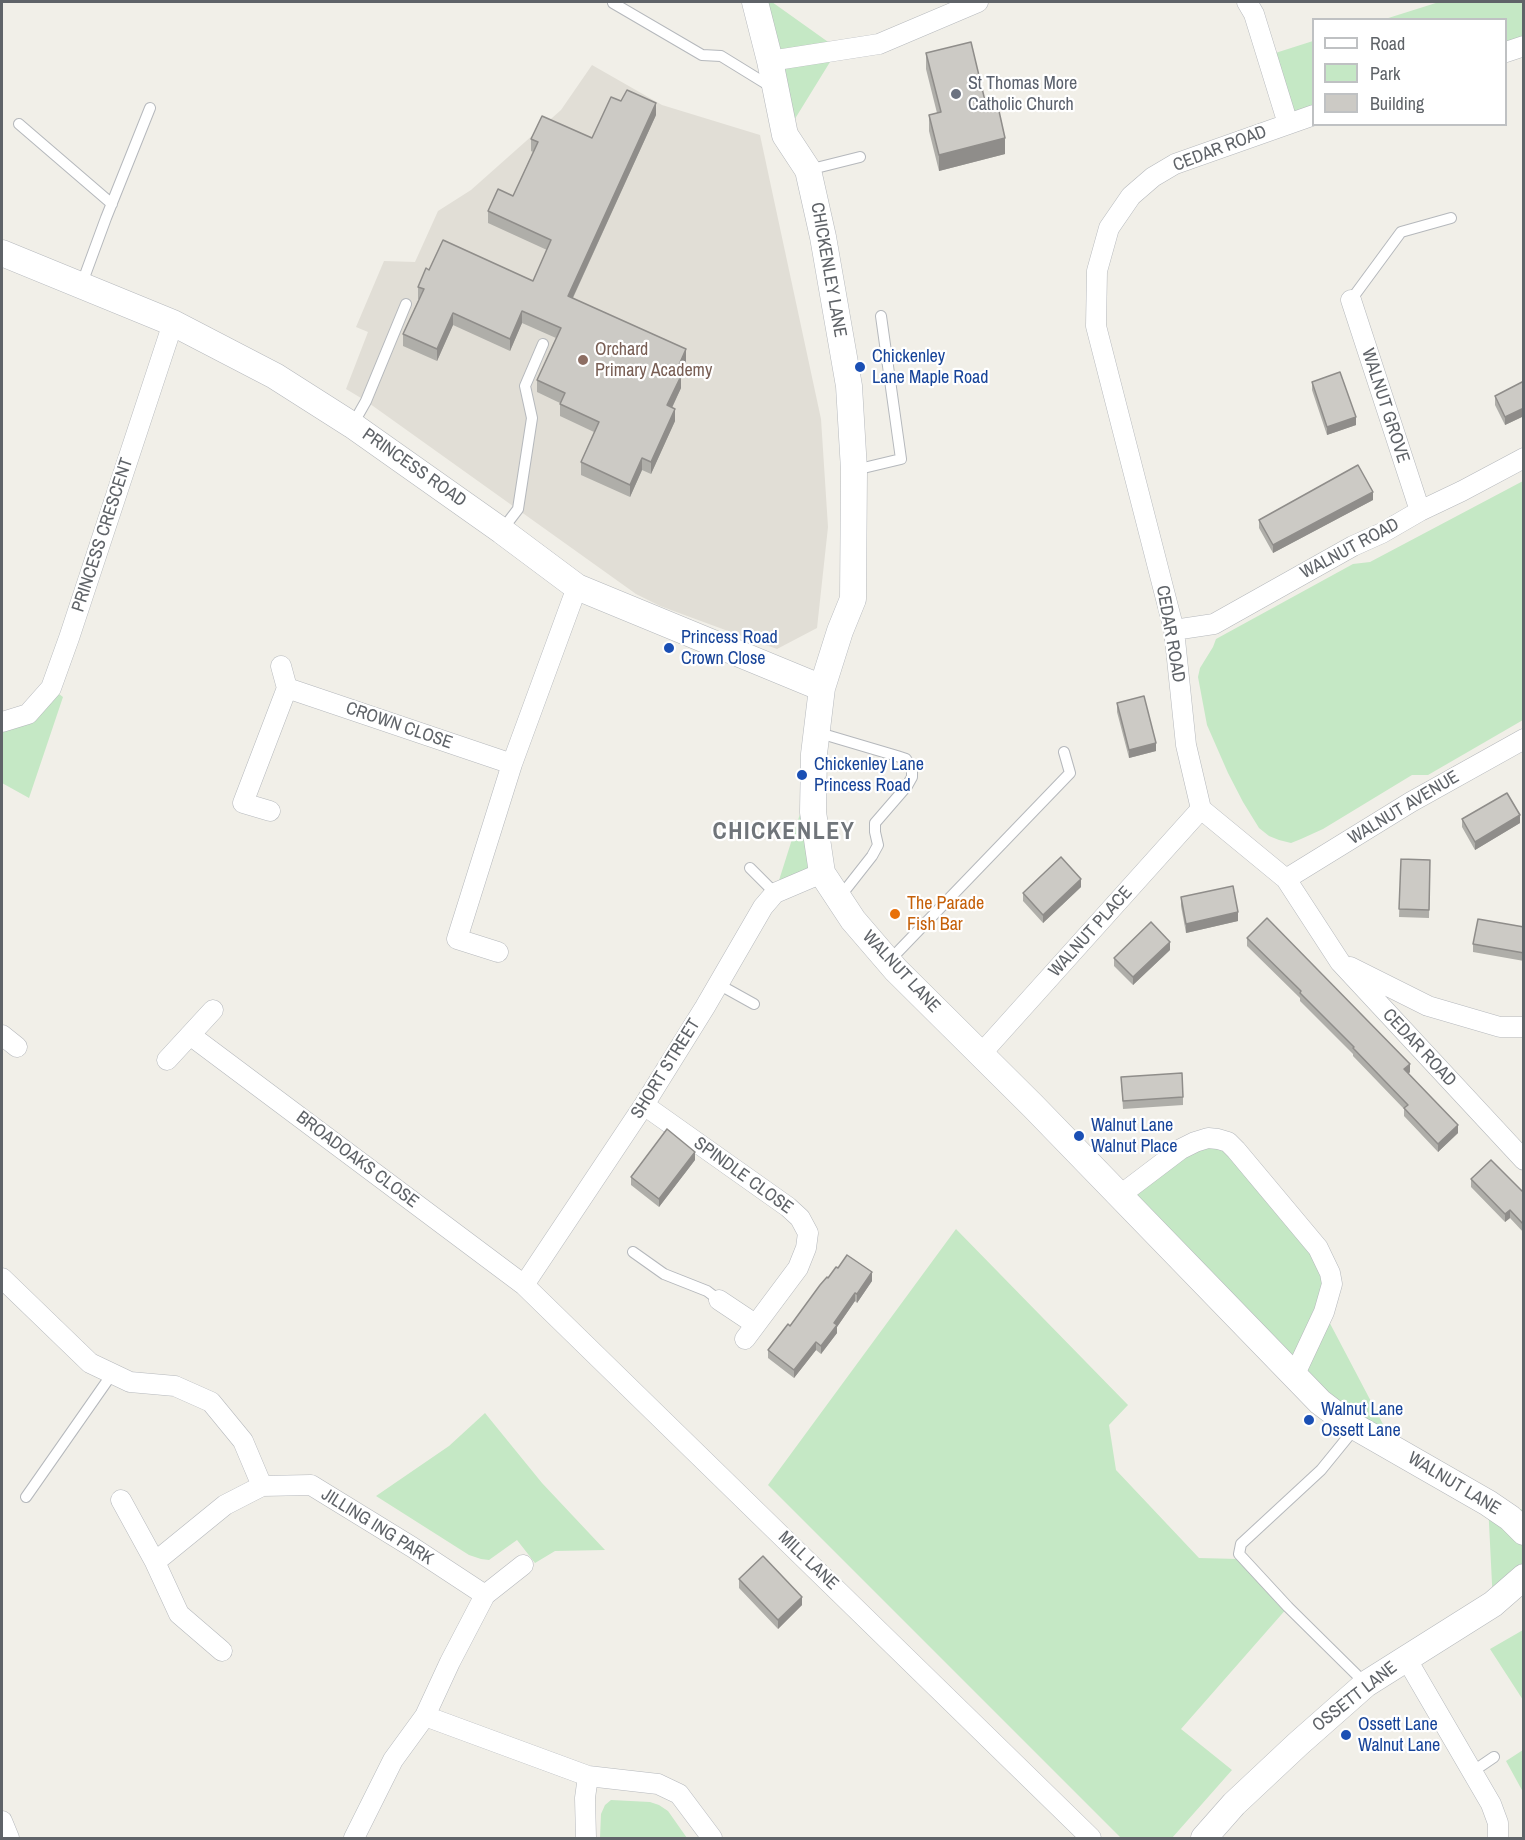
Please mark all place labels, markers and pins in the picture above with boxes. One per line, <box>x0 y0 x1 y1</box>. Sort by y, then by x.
place label: St Thomas More Catholic Church <box>968 73 1077 116</box>
marker: St Thomas More Catholic Church <box>949 87 963 101</box>
place label: Orchard Primary Academy <box>595 339 712 382</box>
place label: Chickenley Lane Maple Road <box>872 346 989 388</box>
marker: Orchard Primary Academy <box>576 353 590 367</box>
marker: Chickenley Lane Maple Road <box>853 360 867 374</box>
place label: Princess Road Crown Close <box>681 627 778 670</box>
marker: Princess Road Crown Close <box>662 641 676 655</box>
place label: Chickenley Lane Princess Road <box>814 754 924 796</box>
marker: Chickenley Lane Princess Road <box>795 768 809 782</box>
place label: The Parade Fish Bar <box>907 893 984 936</box>
marker: The Parade Fish Bar <box>888 907 902 921</box>
place label: Walnut Lane Walnut Place <box>1091 1115 1177 1158</box>
marker: Walnut Lane Walnut Place <box>1072 1129 1086 1143</box>
place label: Walnut Lane Ossett Lane <box>1321 1399 1403 1442</box>
marker: Walnut Lane Ossett Lane <box>1302 1413 1316 1427</box>
place label: Ossett Lane Walnut Lane <box>1358 1714 1440 1756</box>
marker: Ossett Lane Walnut Lane <box>1339 1728 1353 1742</box>

